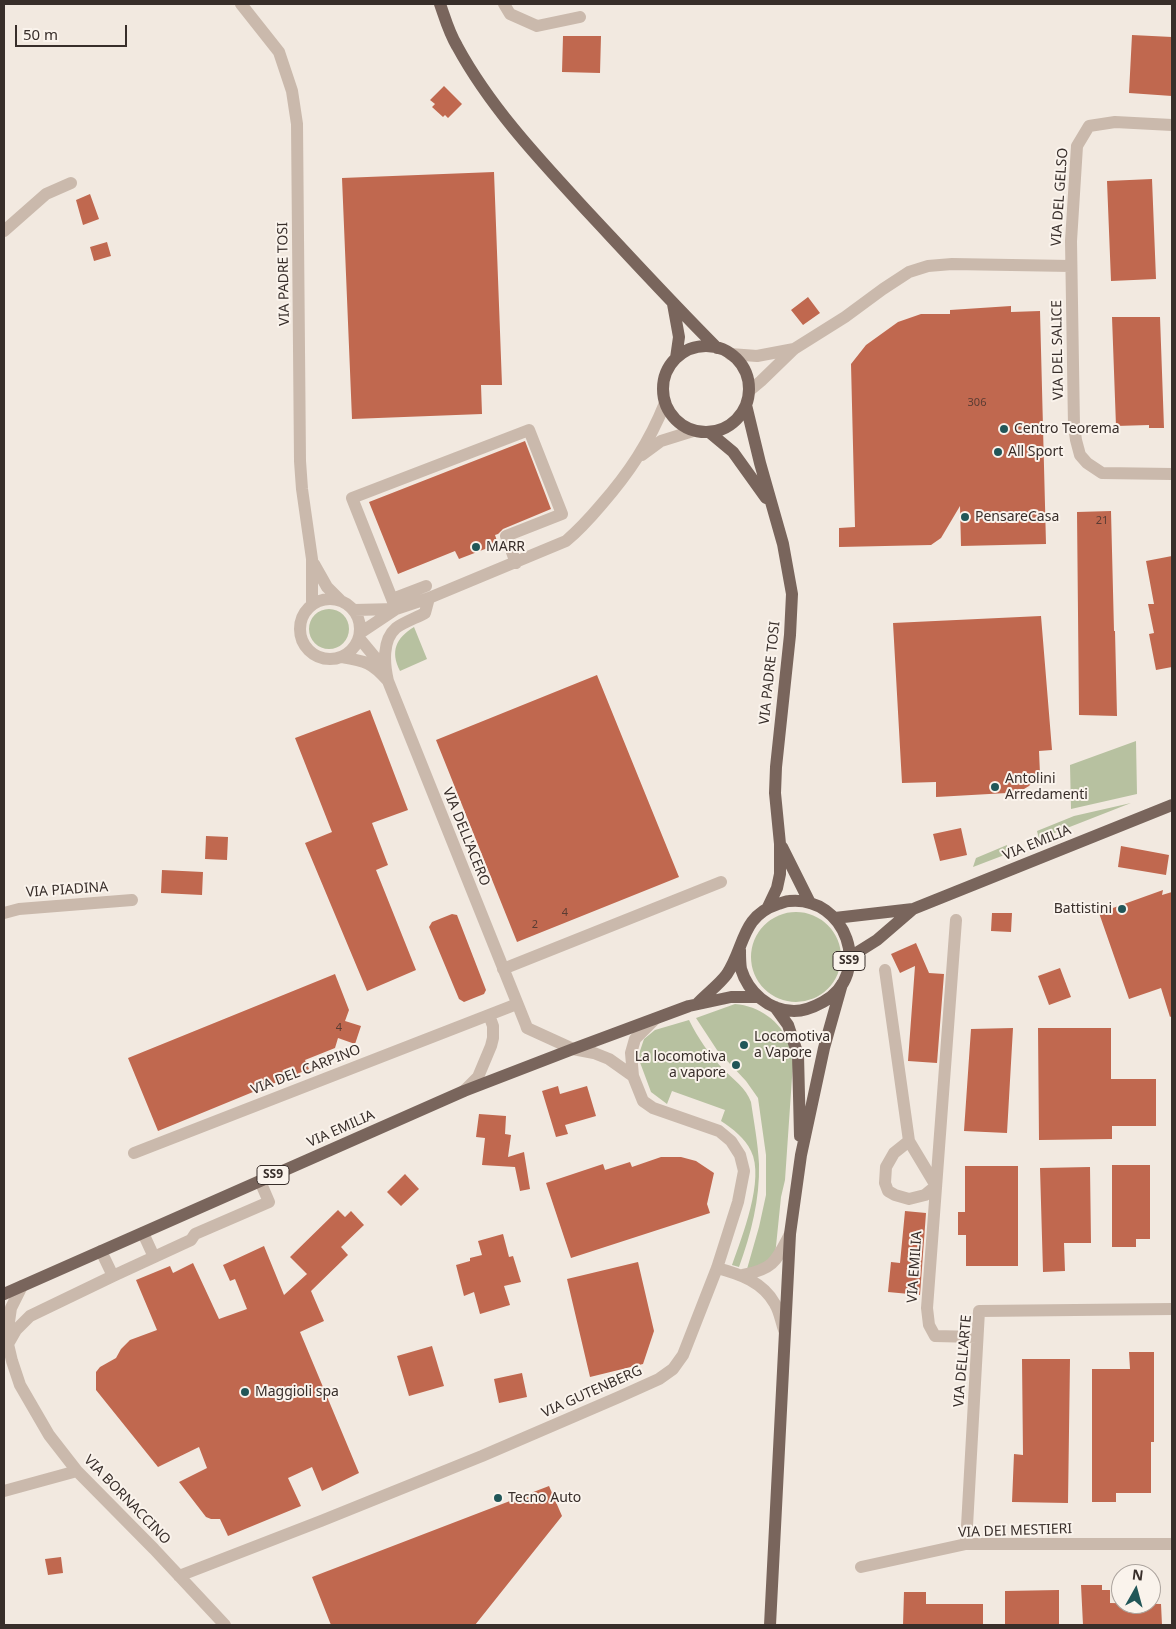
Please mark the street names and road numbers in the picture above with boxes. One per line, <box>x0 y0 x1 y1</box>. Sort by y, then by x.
street label: VIA DEL GELSO <box>1048 147 1072 247</box>
street label: VIA PADRE TOSI <box>275 222 293 326</box>
street label: VIA DEL SALICE <box>1049 300 1067 400</box>
street label: VIA PADRE TOSI <box>756 621 784 725</box>
street label: VIA DELL'ACERO <box>439 785 493 889</box>
street label: VIA EMILIA <box>1000 822 1074 864</box>
street label: VIA PIADINA <box>25 879 109 901</box>
road number: SS9 <box>833 951 865 970</box>
street label: VIA DEL CARPINO <box>249 1041 363 1099</box>
street label: VIA EMILIA <box>305 1107 377 1151</box>
road number: SS9 <box>257 1166 289 1184</box>
street label: VIA EMILIA <box>904 1231 926 1303</box>
street label: VIA DELL'ARTE <box>951 1314 975 1408</box>
street label: VIA GUTENBERG <box>539 1362 645 1422</box>
street label: VIA BORNACCINO <box>80 1452 174 1548</box>
street label: VIA DEI MESTIERI <box>958 1521 1072 1541</box>

